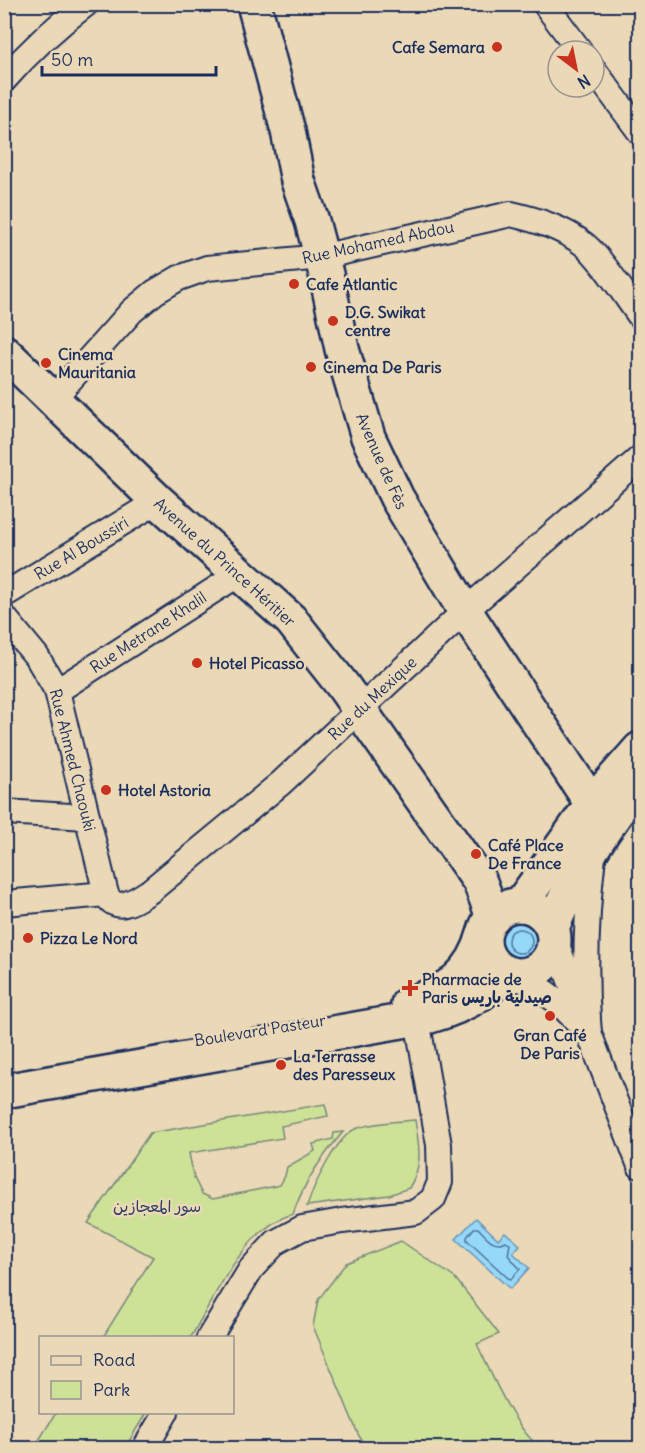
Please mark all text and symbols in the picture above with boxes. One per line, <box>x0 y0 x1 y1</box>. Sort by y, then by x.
place label: Cafe Semara <box>392 37 485 57</box>
scale bar <box>42 39 216 77</box>
north arrow <box>546 39 606 99</box>
marker: Cafe Semara <box>490 40 504 54</box>
text: 50 m <box>51 48 93 71</box>
text: N <box>574 70 594 93</box>
street label: Rue Mohamed Abdou <box>300 216 456 268</box>
place label: Cafe Atlantic <box>306 274 397 294</box>
marker: Cafe Atlantic <box>287 277 301 291</box>
place label: D.G. Swikat centre <box>345 302 426 340</box>
marker: D.G. Swikat centre <box>326 314 340 328</box>
place label: Cinema Mauritania <box>58 344 136 382</box>
marker: Cinema Mauritania <box>39 356 53 370</box>
place label: Cinema De Paris <box>323 357 442 377</box>
marker: Cinema De Paris <box>304 360 318 374</box>
street label: Avenue de Fès <box>352 410 412 512</box>
street label: Avenue du Prince Héritier <box>150 493 300 631</box>
street label: Rue Al Boussiri <box>30 512 132 584</box>
street label: Rue Metrane Khalil <box>86 587 210 677</box>
street label: Rue du Mexique <box>323 652 421 744</box>
place label: Hotel Picasso <box>209 653 305 673</box>
marker: Hotel Picasso <box>190 656 204 670</box>
street label: Rue Ahmed Chaouki <box>46 687 100 833</box>
place label: Hotel Astoria <box>118 780 211 800</box>
marker: Hotel Astoria <box>99 783 113 797</box>
place label: Café Place De France <box>488 835 564 873</box>
marker: Café Place De France <box>469 847 483 861</box>
place label: Pizza Le Nord <box>40 928 138 948</box>
marker: Pizza Le Nord <box>21 931 35 945</box>
place label: Pharmacie de Paris صيدلية باريس <box>422 969 552 1007</box>
marker: Pharmacie de Paris صيدلية باريس <box>403 981 417 995</box>
marker: Gran Café De Paris <box>543 1009 557 1023</box>
street label: Boulevard Pasteur <box>193 1010 328 1050</box>
place label: Gran Café De Paris <box>513 1025 587 1063</box>
place label: La Terrasse des Paresseux <box>293 1046 396 1084</box>
marker: La Terrasse des Paresseux <box>274 1058 288 1072</box>
park label: سور المعجازين <box>113 1196 201 1217</box>
legend <box>39 1336 234 1414</box>
text: Road <box>93 1348 136 1371</box>
text: Park <box>93 1378 130 1401</box>

